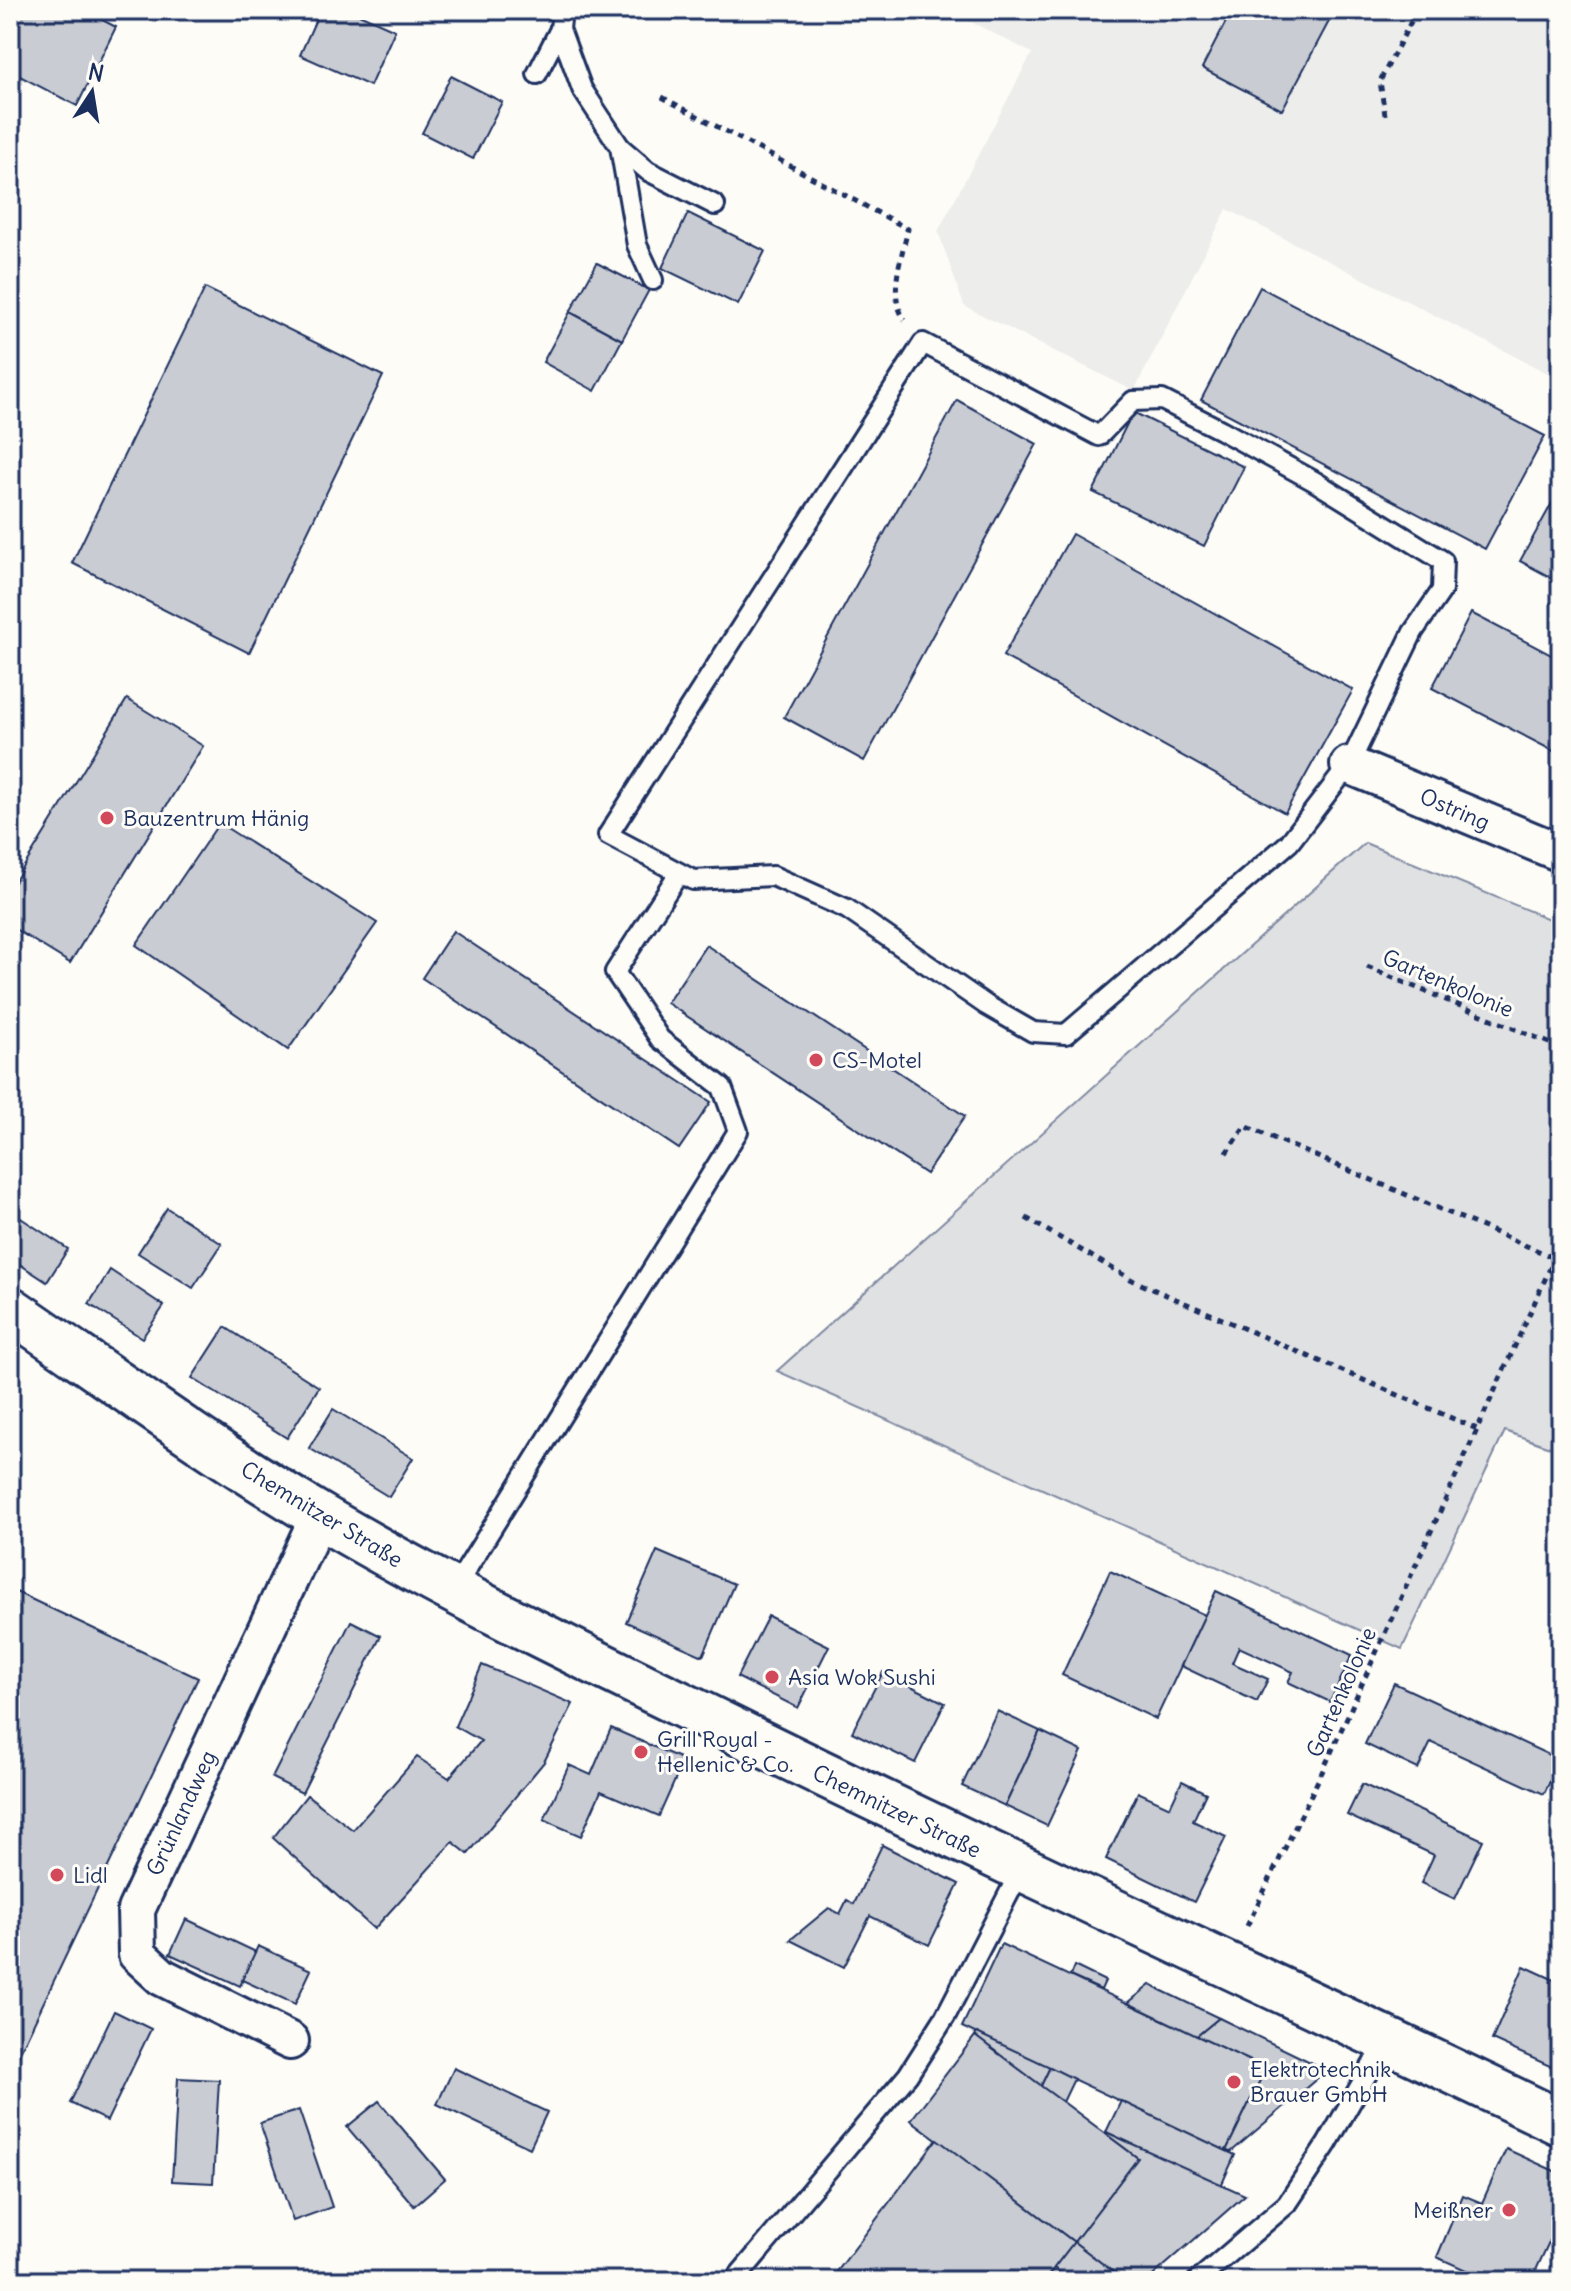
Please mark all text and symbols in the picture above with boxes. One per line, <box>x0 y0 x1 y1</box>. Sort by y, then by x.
north arrow <box>52 52 132 132</box>
text: N <box>86 57 107 88</box>
street label: Ostring <box>1416 782 1494 836</box>
place label: Bauzentrum Hänig <box>123 804 309 832</box>
marker: Bauzentrum Hänig <box>98 809 116 827</box>
street label: Gartenkolonie <box>1378 943 1518 1023</box>
place label: CS-Motel <box>832 1046 922 1074</box>
marker: CS-Motel <box>807 1051 825 1069</box>
street label: Chemnitzer Straße <box>236 1455 408 1573</box>
street label: Gartenkolonie <box>1300 1623 1382 1761</box>
place label: Asia Wok Sushi <box>788 1663 936 1691</box>
marker: Asia Wok Sushi <box>763 1668 781 1686</box>
place label: Grill Royal - Hellenic & Co. <box>657 1725 794 1778</box>
marker: Grill Royal - Hellenic & Co. <box>632 1743 650 1761</box>
street label: Grünlandweg <box>140 1746 222 1880</box>
street label: Chemnitzer Straße <box>808 1758 986 1864</box>
place label: Lidl <box>73 1861 108 1889</box>
marker: Lidl <box>48 1866 66 1884</box>
place label: Elektrotechnik Brauer GmbH <box>1250 2055 1391 2108</box>
marker: Elektrotechnik Brauer GmbH <box>1225 2073 1243 2091</box>
place label: Meißner <box>1413 2196 1493 2224</box>
marker: Meißner <box>1500 2201 1518 2219</box>

